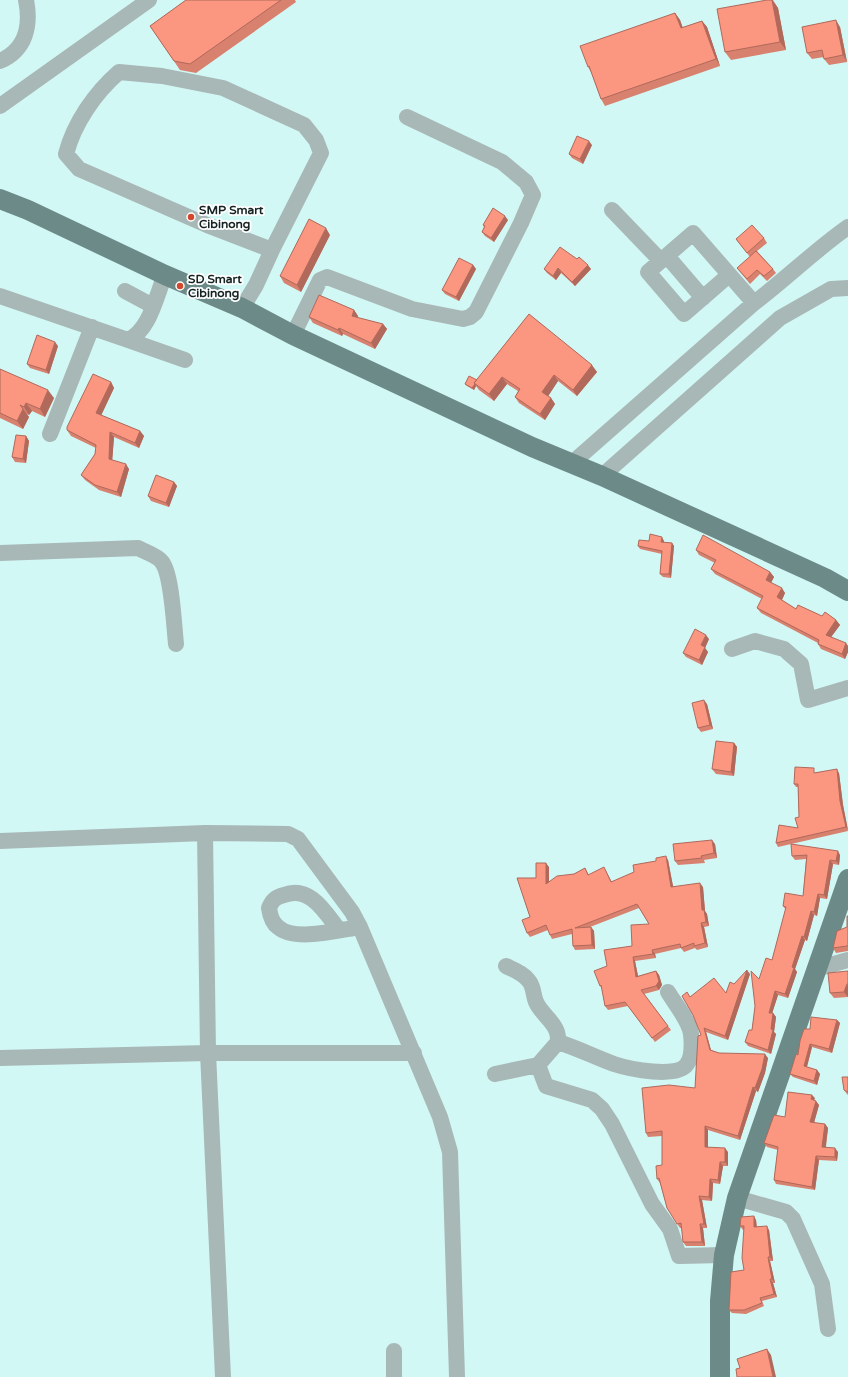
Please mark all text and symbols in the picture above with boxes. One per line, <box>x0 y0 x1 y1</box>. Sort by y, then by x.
place label: SMP Smart Cibinong <box>199 203 264 232</box>
marker: SMP Smart Cibinong <box>186 212 196 222</box>
place label: SD Smart Cibinong <box>188 272 242 301</box>
marker: SD Smart Cibinong <box>175 281 185 291</box>

